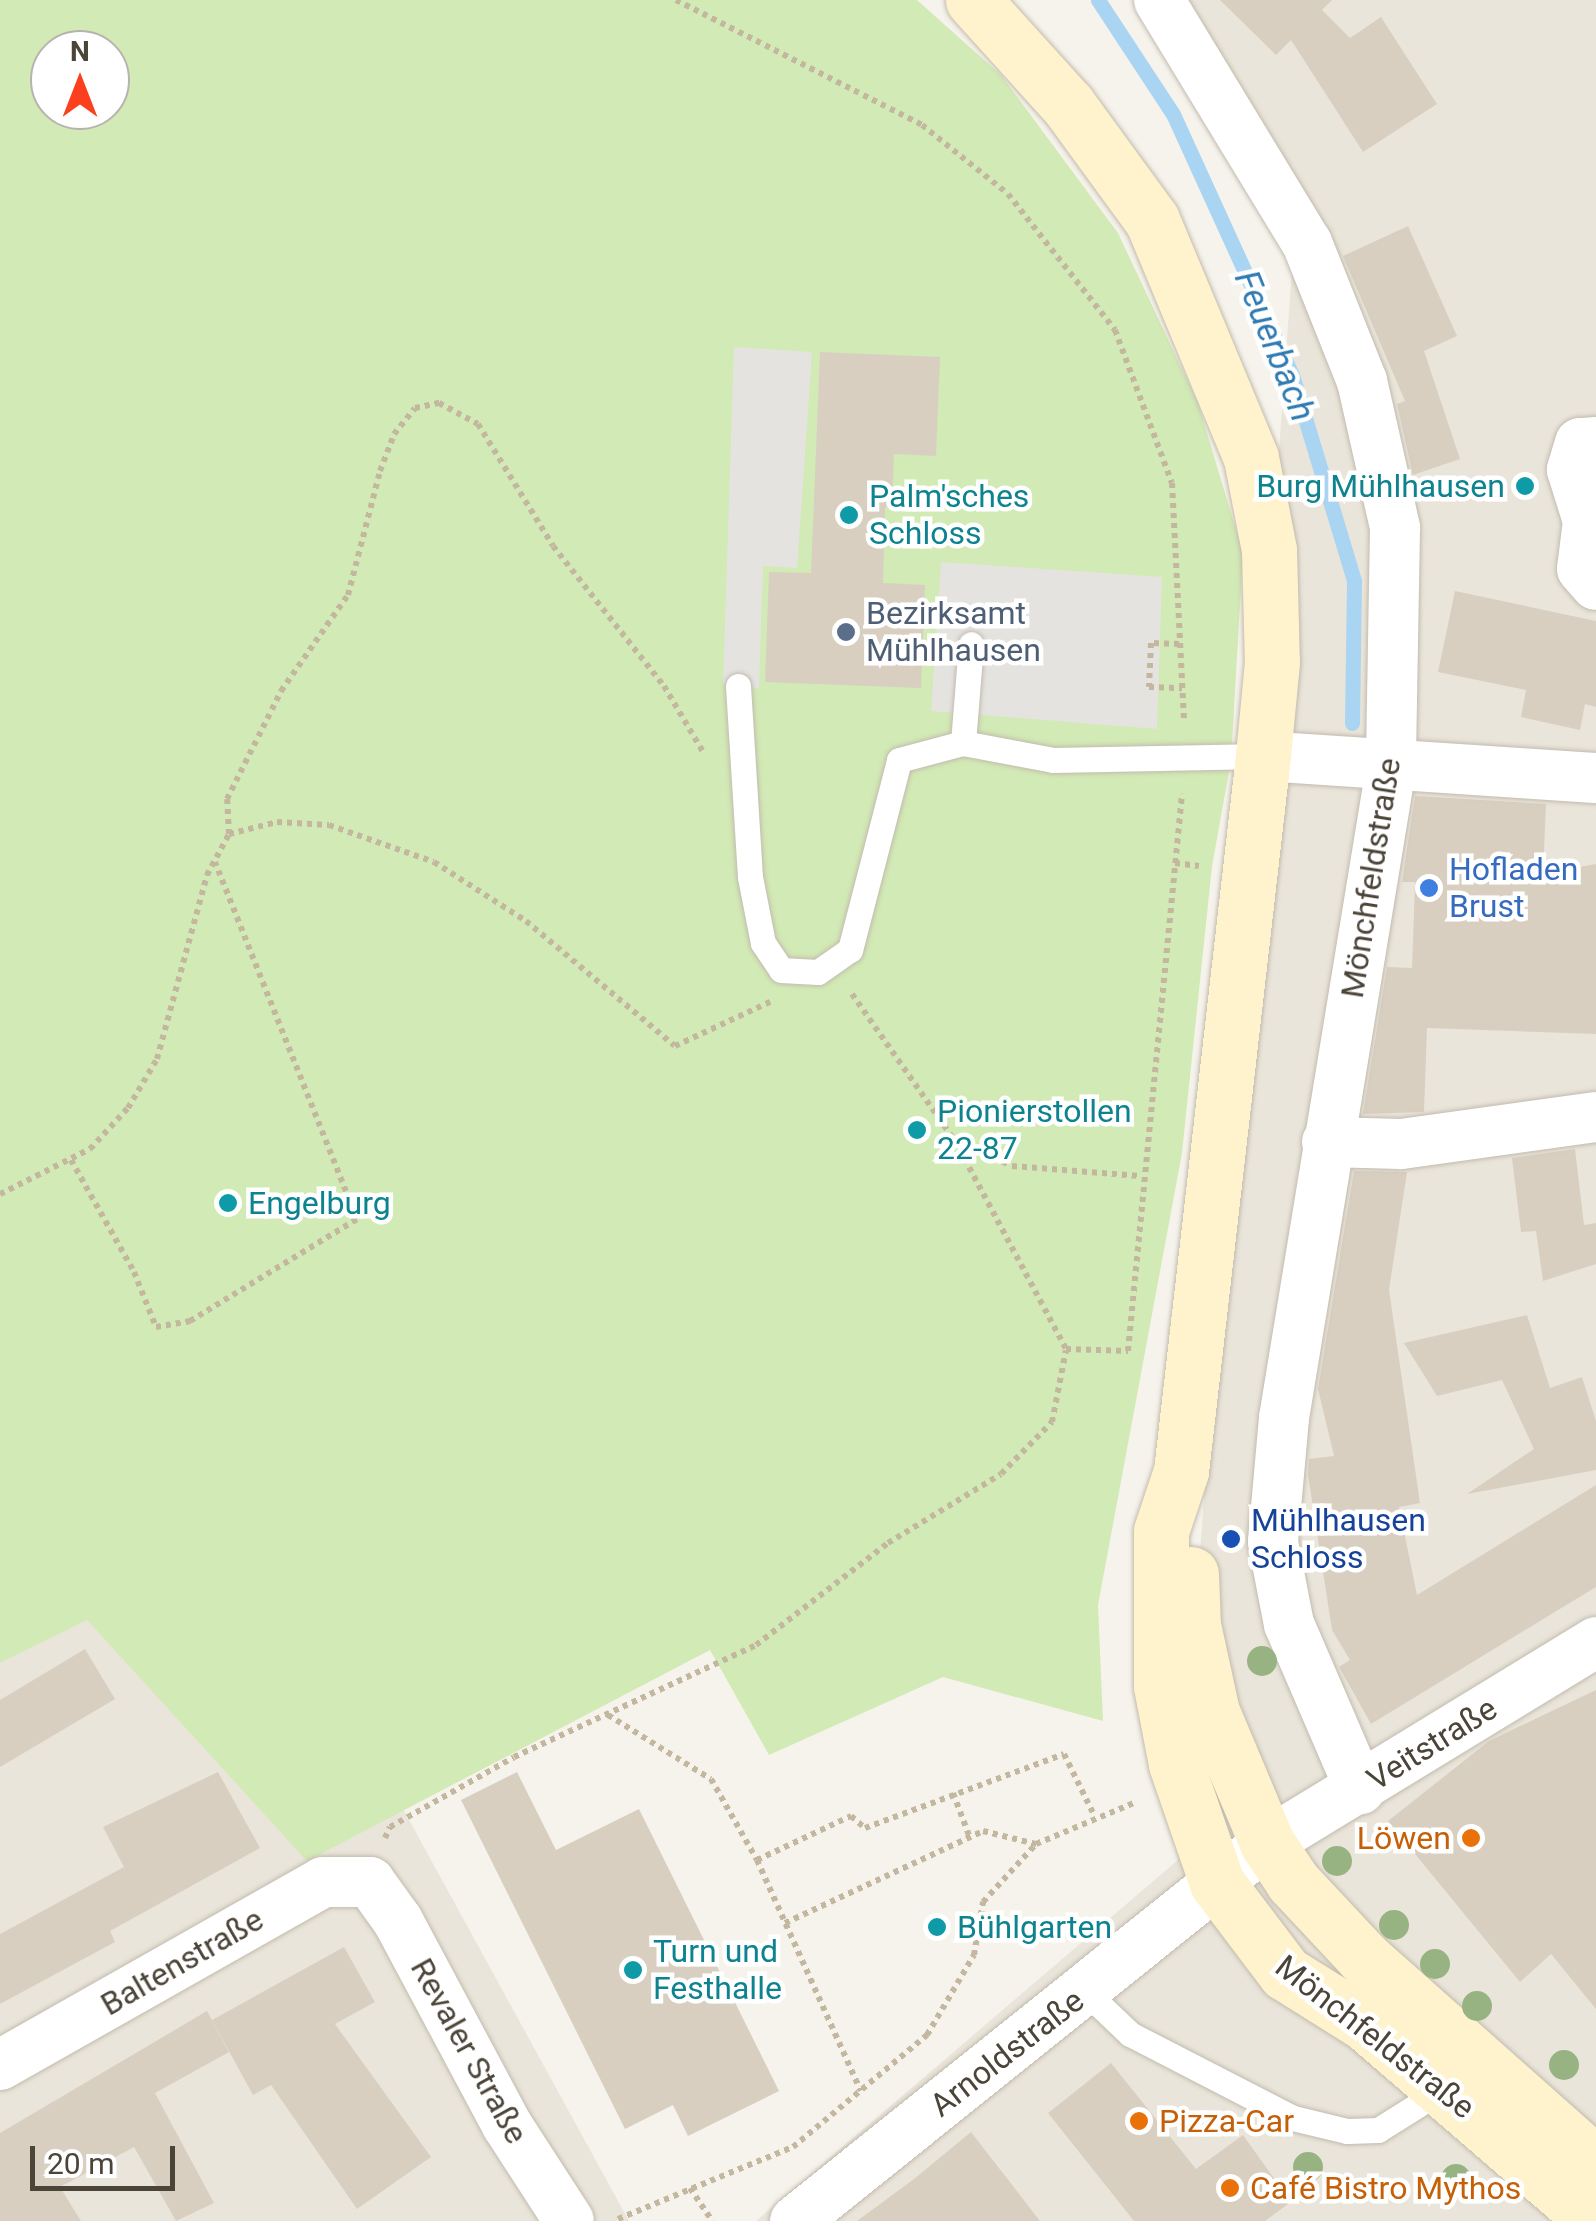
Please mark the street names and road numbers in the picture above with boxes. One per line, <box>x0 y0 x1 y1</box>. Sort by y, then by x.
street label: Mönchfeldstraße <box>1333 755 1409 1001</box>
street label: Veitstraße <box>1360 1689 1504 1799</box>
street label: Baltenstraße <box>94 1900 270 2024</box>
street label: Mönchfeldstraße <box>1268 1947 1482 2127</box>
street label: Revaler Straße <box>402 1952 536 2150</box>
street label: Arnoldstraße <box>923 1981 1091 2125</box>

